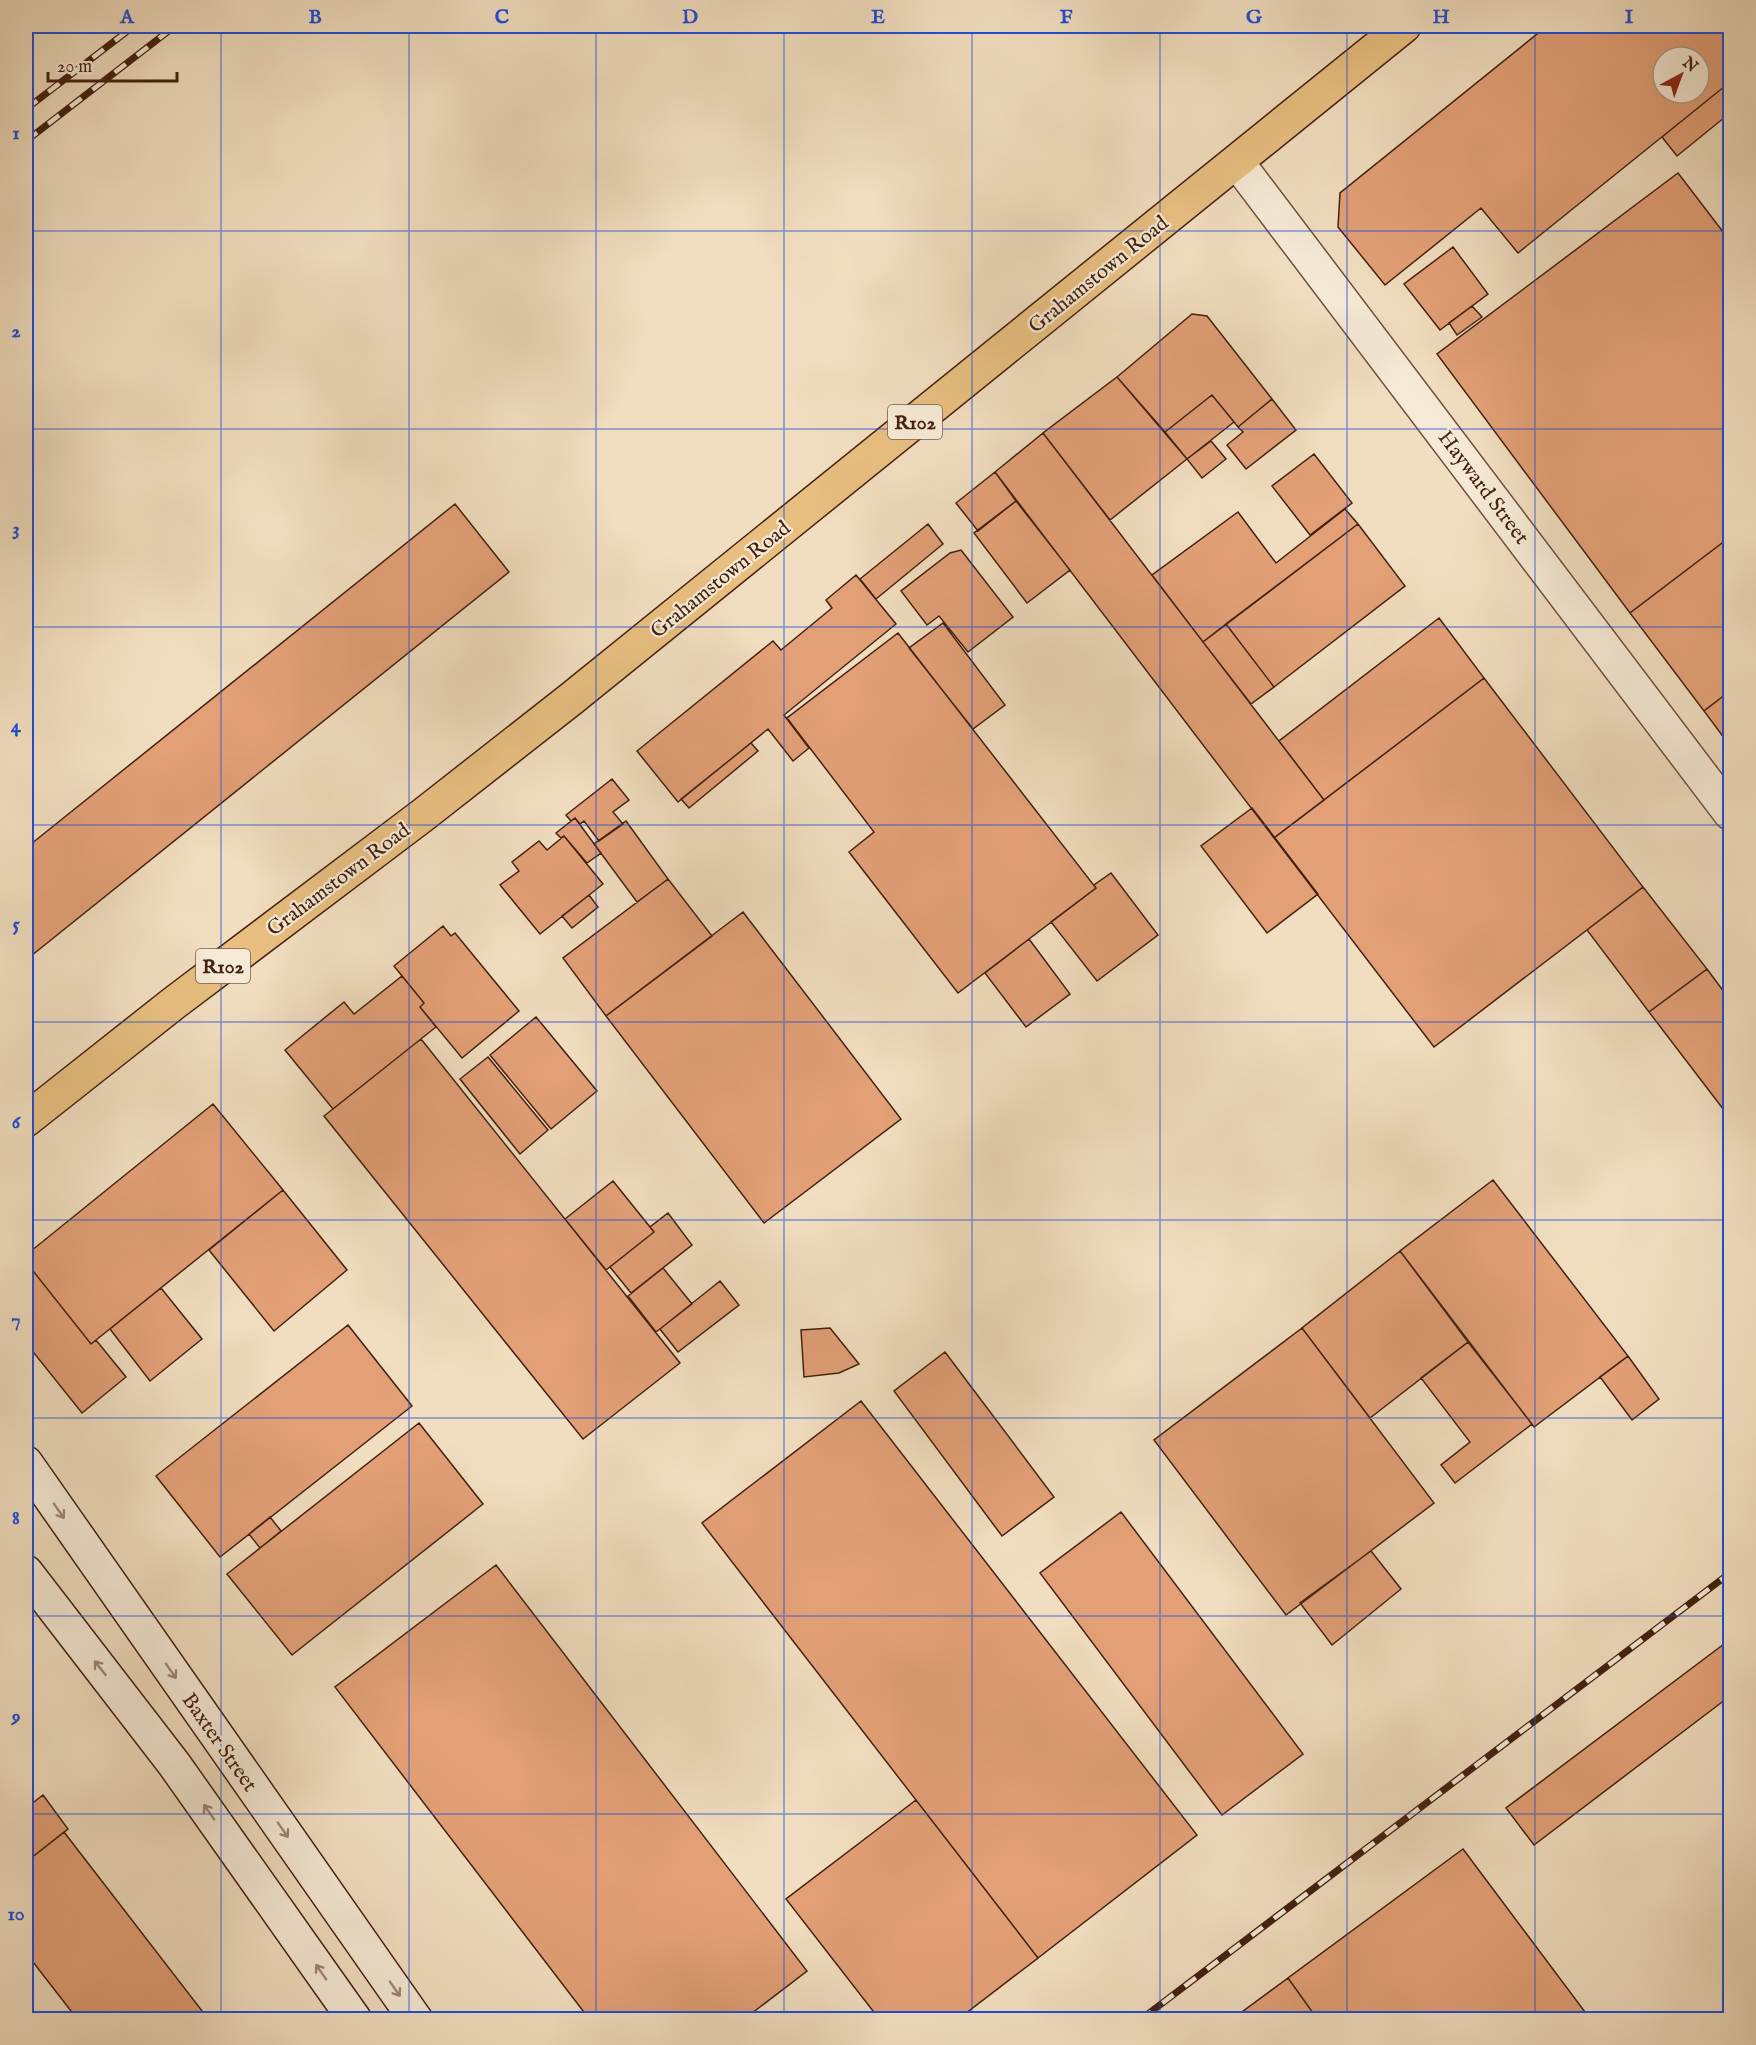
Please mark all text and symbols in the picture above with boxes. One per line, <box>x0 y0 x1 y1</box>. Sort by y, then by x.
text: A <box>119 5 135 30</box>
text: B <box>308 5 322 30</box>
text: C <box>495 5 509 30</box>
text: D <box>682 5 698 30</box>
text: E <box>871 5 885 30</box>
text: F <box>1060 5 1073 30</box>
text: G <box>1246 5 1263 30</box>
text: H <box>1432 5 1450 30</box>
text: I <box>1625 5 1634 30</box>
scale bar <box>48 45 177 83</box>
north arrow <box>1651 45 1711 105</box>
text: N <box>1677 52 1701 77</box>
text: 20 m <box>57 56 92 79</box>
text: 1 <box>12 121 20 146</box>
street label: Grahamstown Road <box>1023 210 1175 340</box>
text: 2 <box>11 319 21 344</box>
road number: R102 <box>888 405 942 439</box>
street label: Hayward Street <box>1431 426 1534 550</box>
street label: Grahamstown Road <box>645 515 797 645</box>
text: 3 <box>12 517 20 542</box>
text: 4 <box>11 714 22 739</box>
street label: Grahamstown Road <box>262 817 417 943</box>
text: 5 <box>12 912 20 937</box>
road number: R102 <box>196 949 250 983</box>
text: 6 <box>12 1110 22 1135</box>
text: 7 <box>11 1308 21 1333</box>
one-way arrow <box>53 1502 65 1518</box>
text: 8 <box>12 1506 20 1531</box>
one-way arrow <box>93 1660 106 1676</box>
one-way arrow <box>165 1662 177 1678</box>
street label: Baxter Street <box>175 1688 263 1798</box>
text: 9 <box>11 1704 21 1729</box>
one-way arrow <box>203 1805 215 1821</box>
one-way arrow <box>277 1822 289 1838</box>
text: 10 <box>7 1902 25 1927</box>
one-way arrow <box>315 1964 327 1980</box>
one-way arrow <box>389 1981 401 1997</box>

